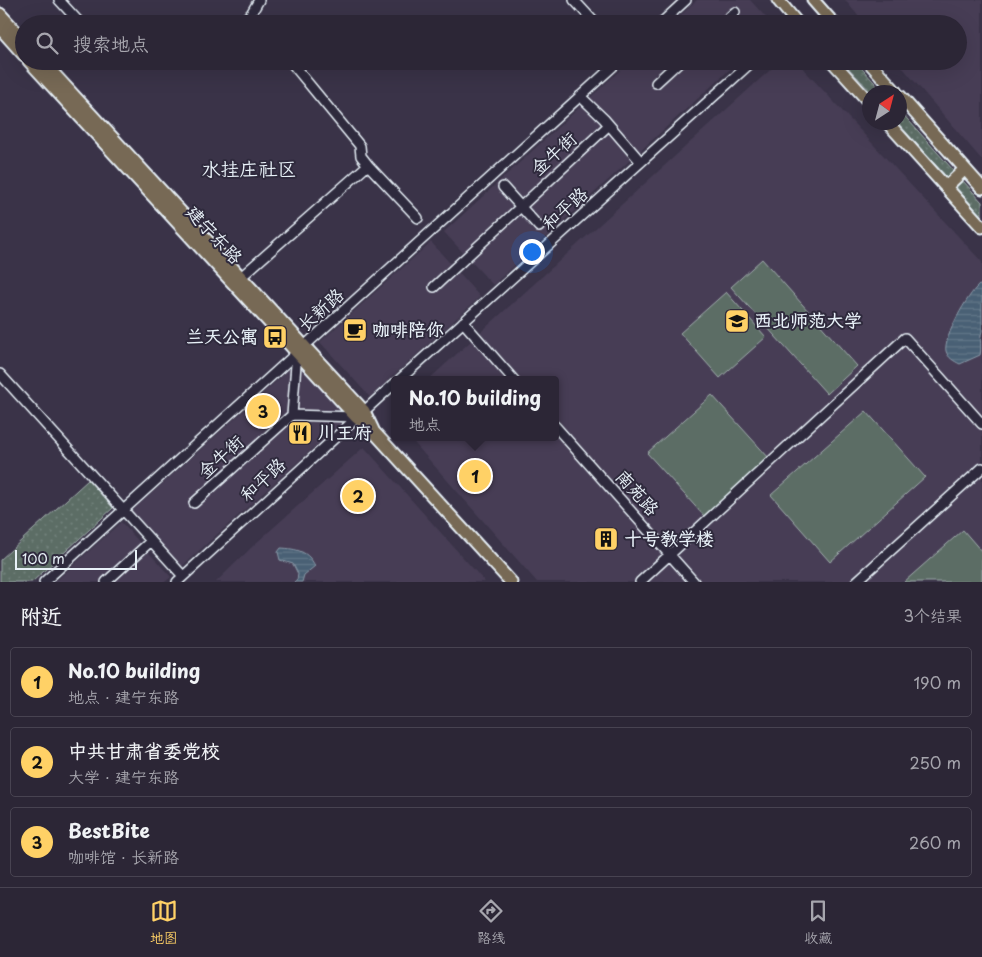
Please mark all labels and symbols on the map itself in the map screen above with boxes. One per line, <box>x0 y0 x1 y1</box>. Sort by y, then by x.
north arrow <box>862 85 907 130</box>
street label: 金牛街 <box>524 125 582 181</box>
district label: 水挂庄社区 <box>201 154 297 182</box>
street label: 和平路 <box>535 180 593 236</box>
street label: 建宁东路 <box>181 198 250 270</box>
your location <box>519 239 545 265</box>
street label: 长新路 <box>291 281 349 337</box>
place label: 西北师范大学 <box>754 306 862 333</box>
school or university icon: 西北师范大学 <box>724 308 750 334</box>
place label: 咖啡陪你 <box>372 315 444 342</box>
cafe icon: 咖啡陪你 <box>342 317 368 343</box>
place label: 兰天公寓 <box>186 322 258 349</box>
bus stop icon: 兰天公寓 <box>262 324 288 350</box>
pin: 3 <box>247 392 279 430</box>
place label: 川王府 <box>318 418 372 445</box>
restaurant icon: 川王府 <box>287 420 313 446</box>
street label: 金牛街 <box>191 428 249 484</box>
street label: 和平路 <box>233 451 291 507</box>
pin: 1 <box>459 457 491 495</box>
street label: 南苑路 <box>610 463 666 521</box>
pin: 2 <box>342 477 374 515</box>
place label: 十号教学楼 <box>624 524 714 551</box>
building icon: 十号教学楼 <box>593 526 619 552</box>
scale bar <box>15 547 138 570</box>

